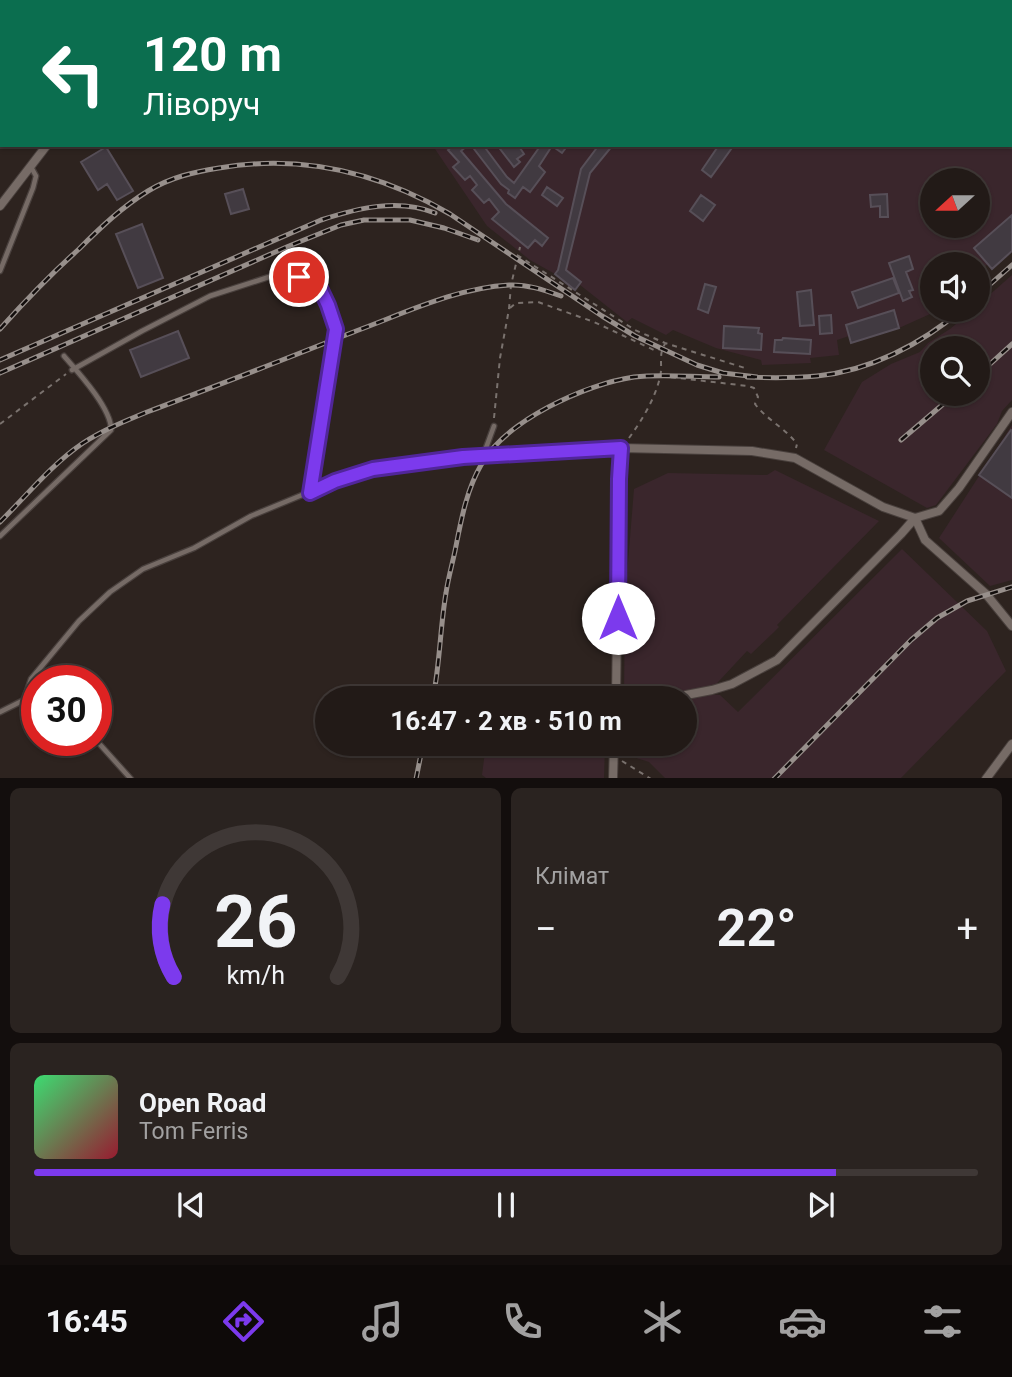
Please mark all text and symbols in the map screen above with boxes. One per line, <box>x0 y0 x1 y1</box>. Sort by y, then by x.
text: 120 m <box>143 26 282 83</box>
icon: left <box>28 28 119 119</box>
text: Ліворуч <box>143 85 260 123</box>
north arrow <box>920 168 990 238</box>
map controls <box>920 168 990 406</box>
pin <box>269 247 329 307</box>
button: sound <box>920 252 990 322</box>
icon: arrive <box>280 258 318 296</box>
button: search <box>920 336 990 406</box>
position arrow <box>581 581 655 655</box>
speed limit sign: 30 <box>21 665 112 756</box>
text: 16:47 · 2 хв · 510 m <box>390 706 622 736</box>
text: Клімат <box>535 863 609 890</box>
text: 26 <box>214 879 297 965</box>
text: 22° <box>717 898 797 959</box>
text: − <box>535 907 557 951</box>
text: + <box>956 907 978 951</box>
text: km/h <box>226 960 285 989</box>
text: Open Road <box>139 1088 267 1118</box>
text: Tom Ferris <box>139 1118 248 1145</box>
icon: previous <box>172 1186 210 1224</box>
icon: pause <box>487 1186 525 1224</box>
icon: next <box>802 1186 840 1224</box>
icon: directions <box>219 1297 268 1346</box>
icon: music <box>358 1297 407 1346</box>
icon: phone <box>498 1297 547 1346</box>
icon: climate <box>638 1297 687 1346</box>
icon: car <box>778 1297 827 1346</box>
icon: filters <box>918 1297 967 1346</box>
text: 16:45 <box>45 1302 128 1340</box>

